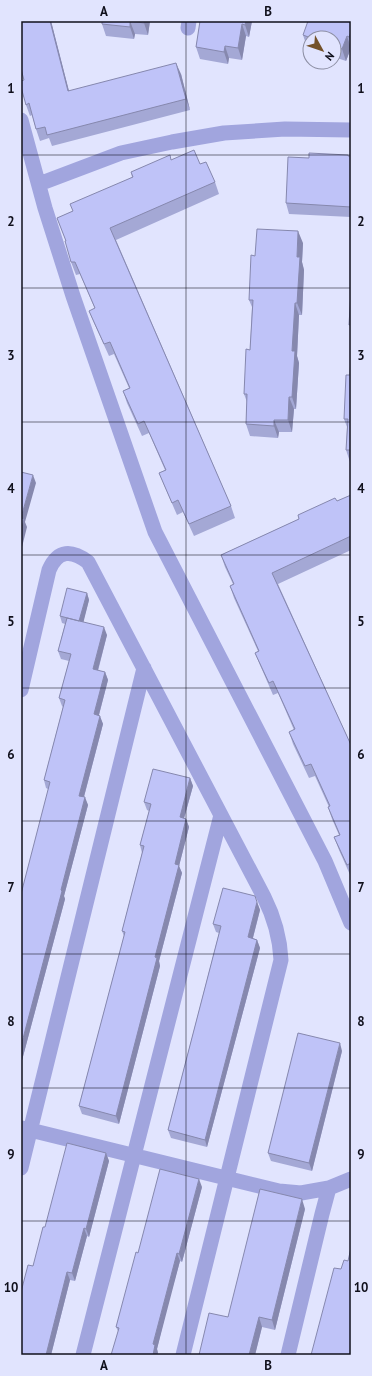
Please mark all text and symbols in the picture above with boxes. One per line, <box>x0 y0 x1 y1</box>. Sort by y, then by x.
text: A <box>100 3 108 20</box>
text: B <box>264 3 272 20</box>
north arrow <box>302 30 342 70</box>
text: N <box>322 49 337 64</box>
text: 1 <box>7 80 15 97</box>
text: 1 <box>357 80 365 97</box>
text: 2 <box>7 213 15 230</box>
text: 2 <box>357 213 365 230</box>
text: 3 <box>7 347 15 364</box>
text: 3 <box>357 347 365 364</box>
text: 4 <box>7 480 15 497</box>
text: 4 <box>357 480 365 497</box>
text: 5 <box>7 613 15 630</box>
text: 5 <box>357 613 365 630</box>
text: 6 <box>7 746 15 763</box>
text: 6 <box>357 746 365 763</box>
text: 7 <box>7 879 15 896</box>
text: 7 <box>357 879 365 896</box>
text: 8 <box>7 1013 15 1030</box>
text: 8 <box>357 1013 365 1030</box>
text: 9 <box>7 1146 15 1163</box>
text: 9 <box>357 1146 365 1163</box>
text: 10 <box>4 1279 18 1296</box>
text: 10 <box>354 1279 368 1296</box>
text: A <box>100 1357 108 1374</box>
text: B <box>264 1357 272 1374</box>

